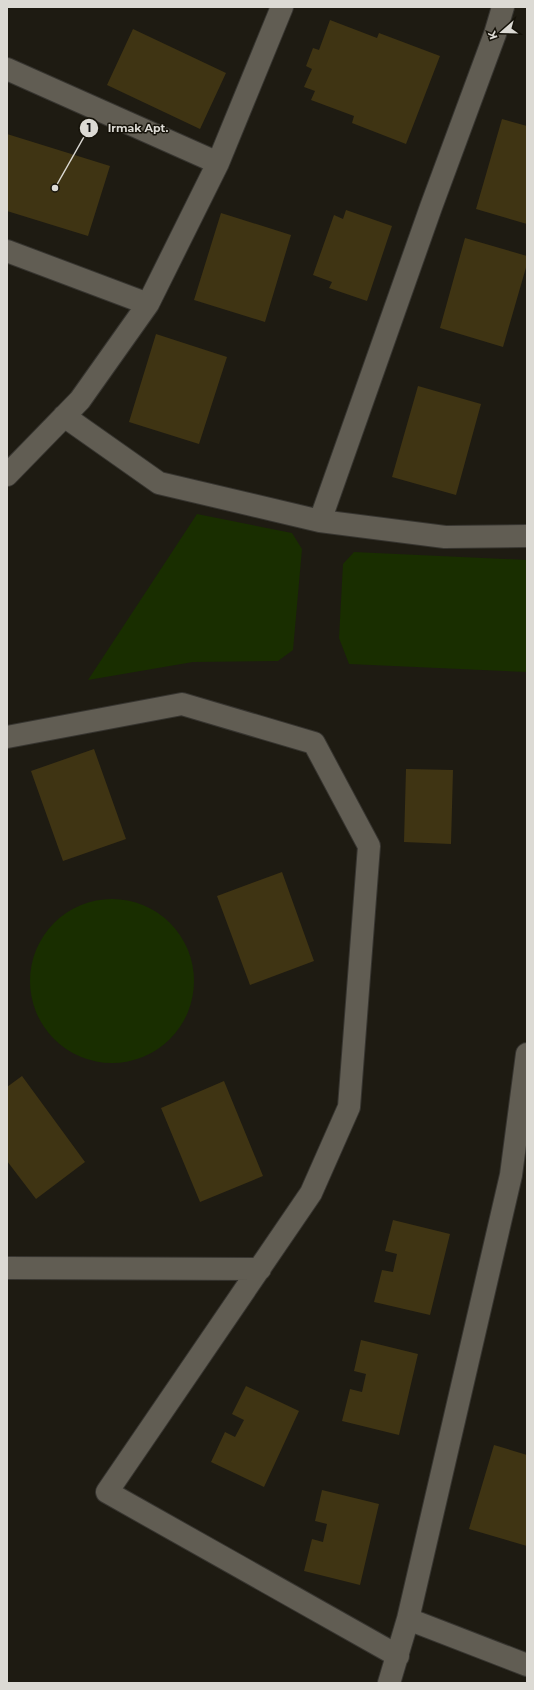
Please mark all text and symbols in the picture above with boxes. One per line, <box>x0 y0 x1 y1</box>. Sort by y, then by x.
north arrow <box>482 12 522 52</box>
text: K <box>484 28 501 42</box>
callout: Irmak Apt. <box>79 117 176 140</box>
text: 1 <box>87 120 91 135</box>
text: Irmak Apt. <box>108 121 168 135</box>

